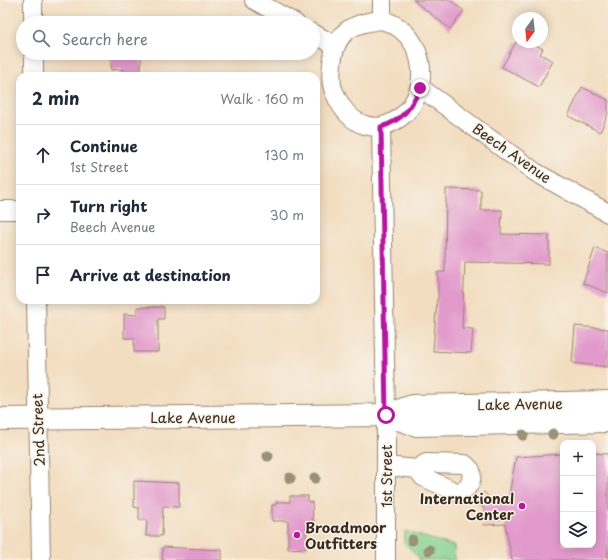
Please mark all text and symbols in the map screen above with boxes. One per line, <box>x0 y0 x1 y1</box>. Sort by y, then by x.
north arrow <box>512 12 548 48</box>
search box <box>16 16 320 60</box>
icon: search <box>30 27 52 49</box>
text: Search here <box>62 27 148 50</box>
route end <box>411 79 429 97</box>
text: 2 min <box>32 85 79 111</box>
text: Walk · 160 m <box>221 89 304 108</box>
street label: Beech Avenue <box>468 118 556 188</box>
text: Continue <box>70 134 138 157</box>
icon: ahead <box>32 144 54 166</box>
text: 130 m <box>265 145 304 164</box>
text: 1st Street <box>70 157 128 176</box>
text: Turn right <box>70 194 147 217</box>
icon: right <box>32 204 54 226</box>
text: 30 m <box>270 205 304 224</box>
text: Beech Avenue <box>70 217 155 236</box>
text: Arrive at destination <box>70 263 231 286</box>
icon: arrive <box>32 264 54 286</box>
street label: 2nd Street <box>26 393 50 467</box>
street label: Lake Avenue <box>477 393 563 415</box>
route start <box>377 406 395 424</box>
street label: Lake Avenue <box>150 407 236 428</box>
map controls <box>560 440 596 548</box>
button: + <box>560 440 596 476</box>
street label: 1st Street <box>376 444 397 507</box>
button: − <box>560 476 596 512</box>
place label: International Center <box>420 488 515 525</box>
marker: International Center <box>517 501 527 511</box>
button: layers <box>560 512 596 548</box>
place label: Broadmoor Outfitters <box>305 517 387 554</box>
marker: Broadmoor Outfitters <box>292 530 302 540</box>

